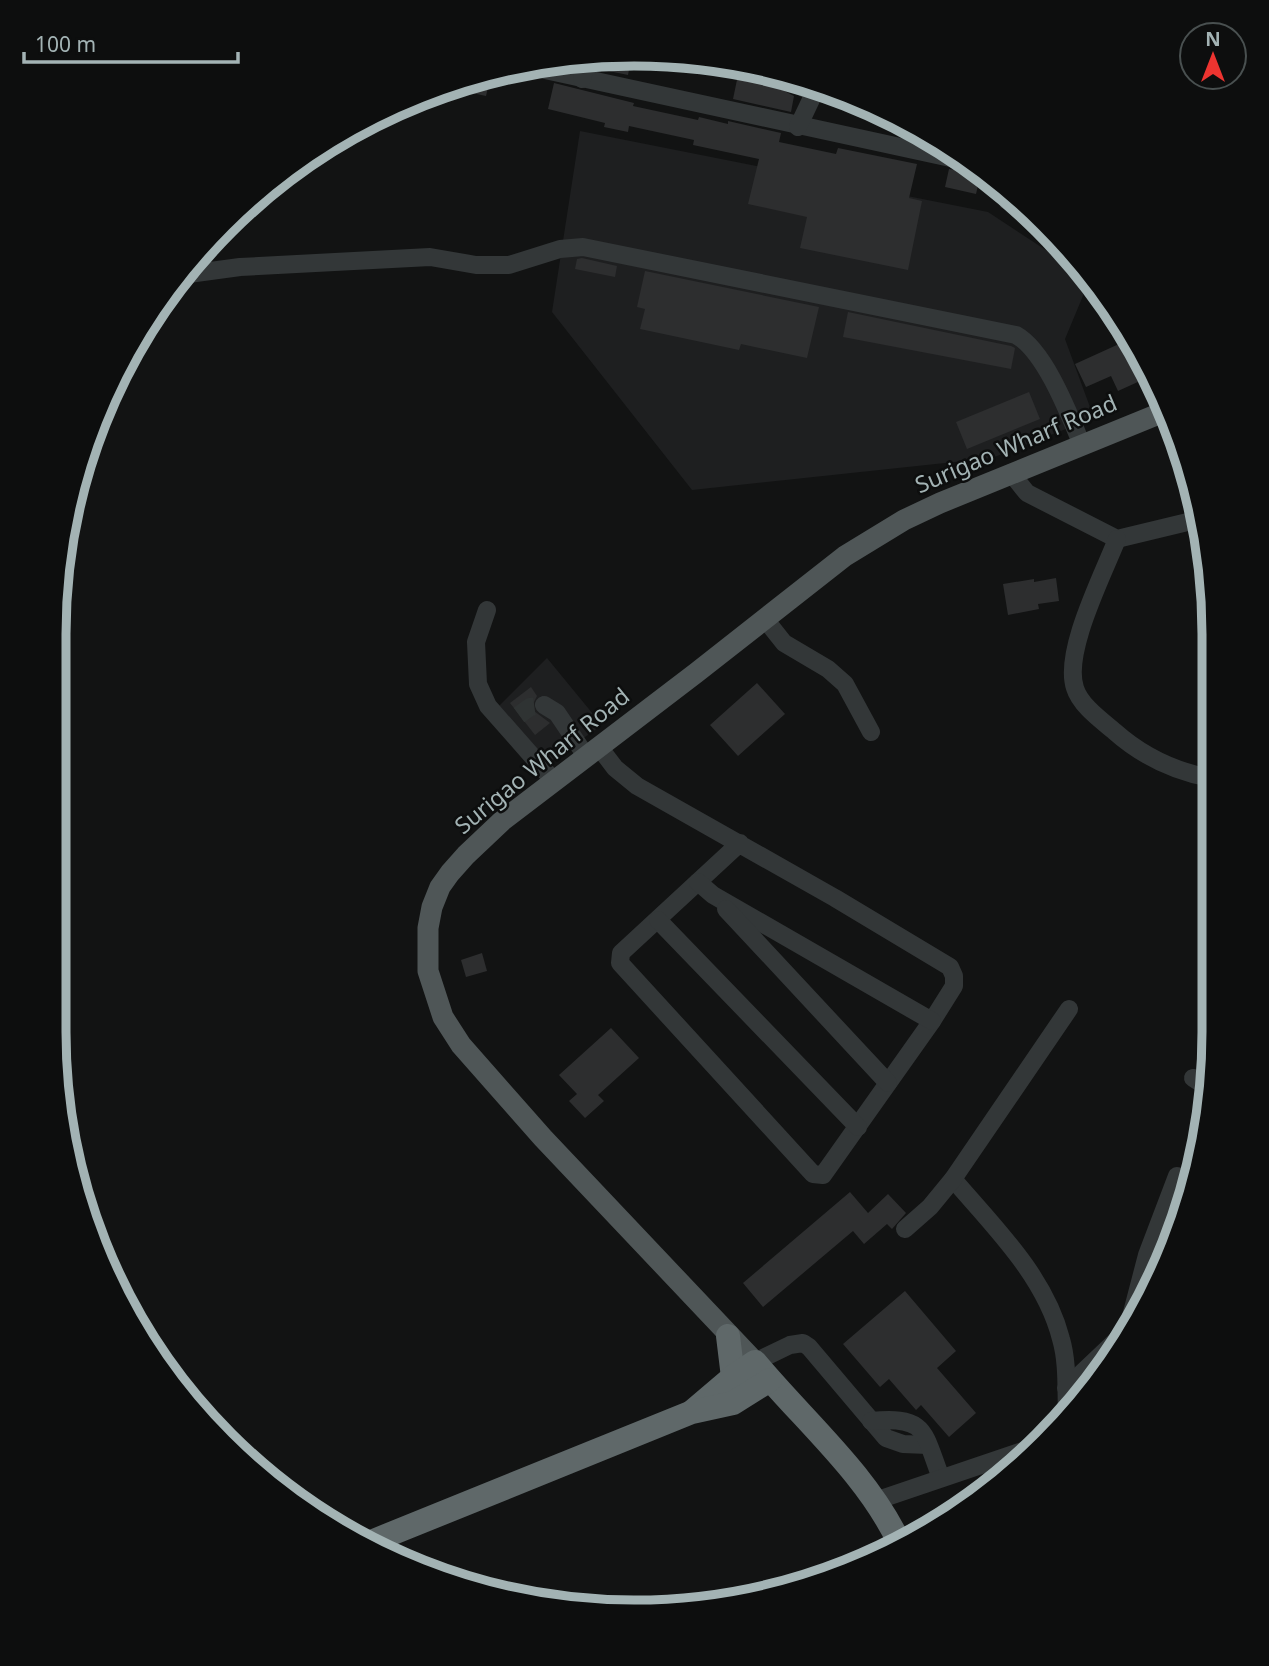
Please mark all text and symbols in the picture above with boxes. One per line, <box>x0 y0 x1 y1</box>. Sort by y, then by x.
scale bar <box>24 21 238 65</box>
north arrow <box>1178 21 1248 91</box>
text: N <box>1205 26 1221 52</box>
text: 100 m <box>35 30 96 58</box>
street label: Surigao Wharf Road <box>910 386 1121 500</box>
street label: Surigao Wharf Road <box>447 680 636 841</box>

